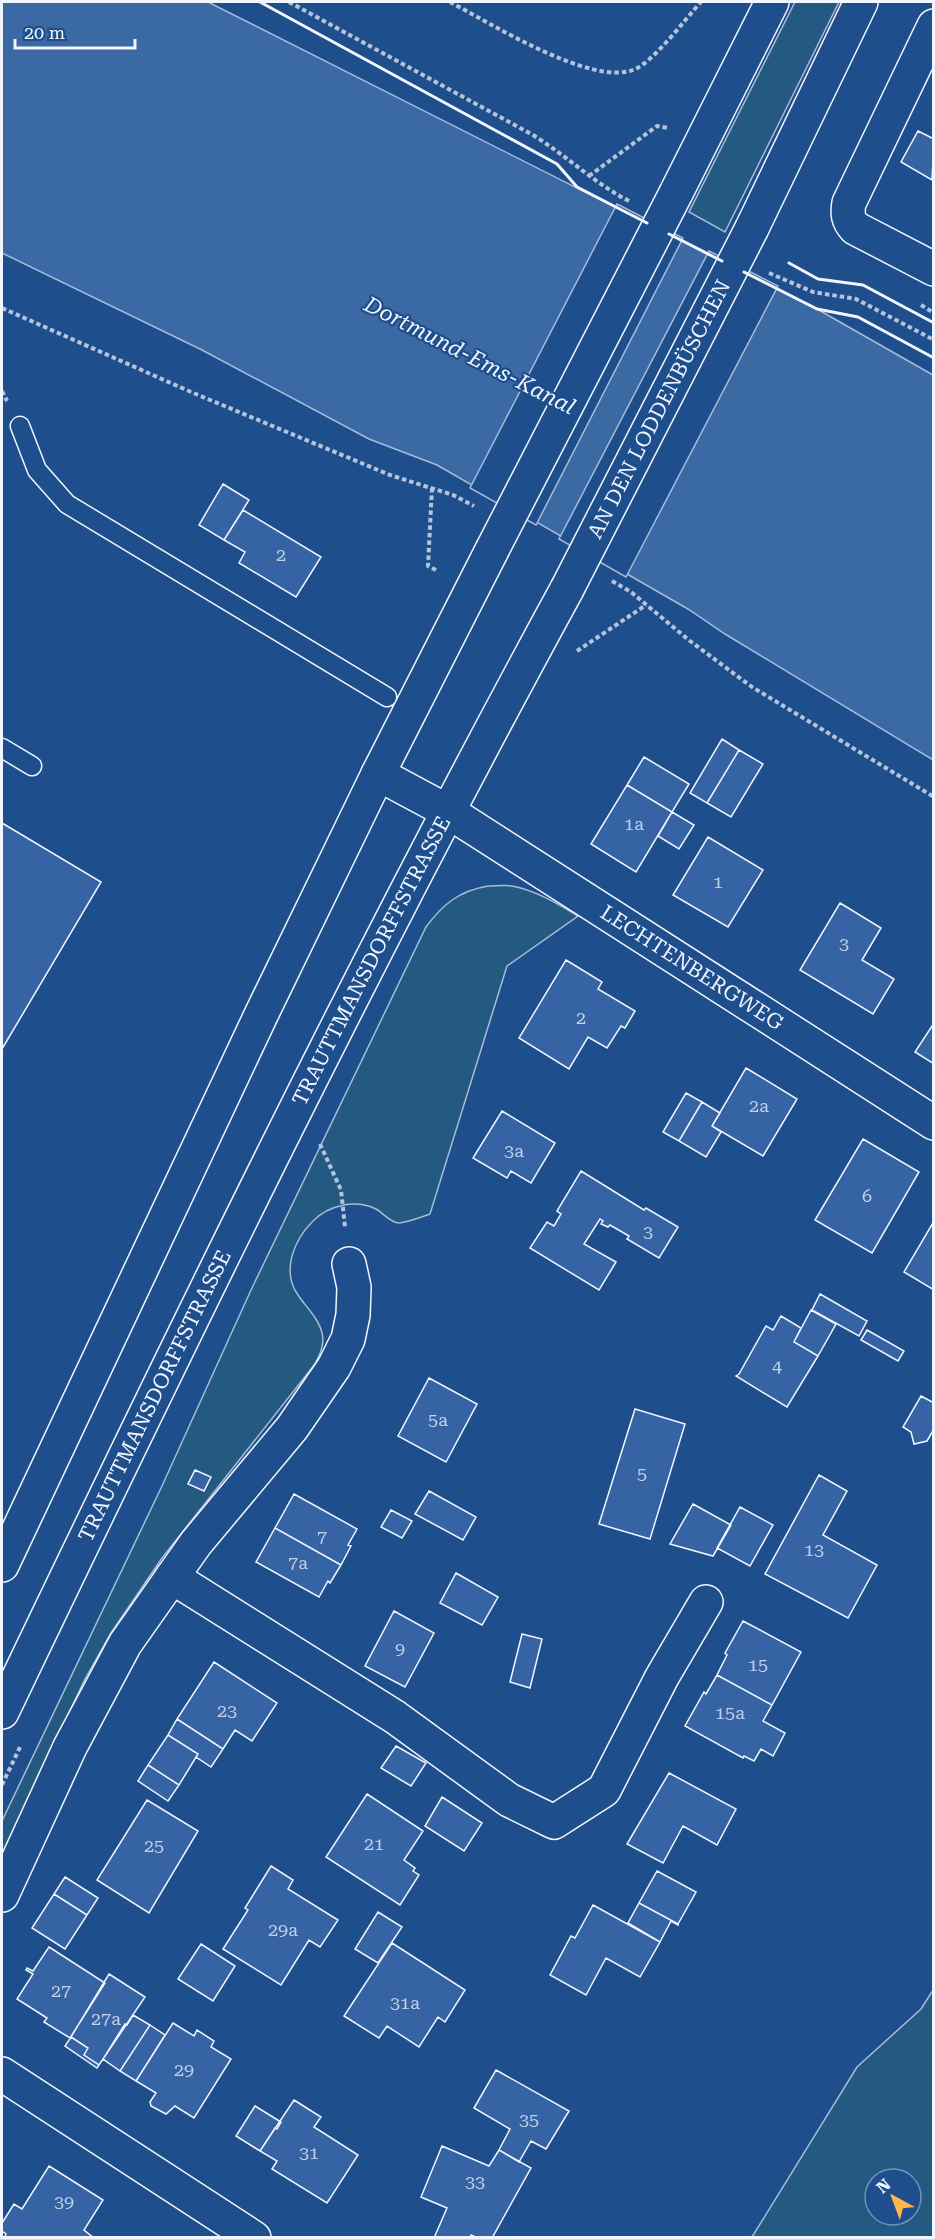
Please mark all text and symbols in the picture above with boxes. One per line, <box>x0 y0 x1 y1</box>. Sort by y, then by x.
scale bar <box>15 12 135 50</box>
text: 20 m <box>24 22 65 43</box>
street label: AN DEN LODDENBÜSCHEN <box>583 276 735 543</box>
water label: Dortmund-Ems-Kanal <box>359 291 579 420</box>
house number: 2 <box>276 544 286 565</box>
street label: TRAUTTMANSDORFFSTRASSE <box>288 812 455 1109</box>
house number: 1a <box>624 813 644 834</box>
house number: 1 <box>713 871 723 892</box>
street label: LECHTENBERGWEG <box>596 900 788 1035</box>
house number: 3 <box>839 933 849 954</box>
house number: 2 <box>576 1007 586 1028</box>
house number: 2a <box>749 1095 769 1116</box>
house number: 3a <box>504 1140 524 1161</box>
house number: 6 <box>862 1185 872 1206</box>
house number: 3 <box>643 1221 653 1242</box>
street label: TRAUTTMANSDORFFSTRASSE <box>74 1246 236 1546</box>
house number: 4 <box>772 1355 782 1376</box>
house number: 5a <box>428 1409 448 1430</box>
house number: 5 <box>637 1463 647 1484</box>
house number: 7 <box>317 1526 327 1547</box>
house number: 13 <box>804 1539 824 1560</box>
house number: 7a <box>288 1552 308 1573</box>
house number: 9 <box>395 1638 405 1659</box>
house number: 15 <box>748 1654 768 1675</box>
house number: 23 <box>217 1700 237 1721</box>
house number: 15a <box>715 1702 745 1723</box>
house number: 21 <box>364 1833 384 1854</box>
house number: 25 <box>144 1835 164 1856</box>
house number: 29a <box>268 1919 298 1940</box>
house number: 27 <box>51 1980 71 2001</box>
house number: 31a <box>390 1992 420 2013</box>
house number: 27a <box>91 2008 121 2029</box>
house number: 29 <box>174 2059 194 2080</box>
house number: 35 <box>519 2109 539 2130</box>
house number: 31 <box>299 2142 319 2163</box>
north arrow <box>863 2167 923 2227</box>
house number: 33 <box>465 2171 485 2192</box>
text: N <box>873 2175 894 2197</box>
house number: 39 <box>54 2191 74 2212</box>

